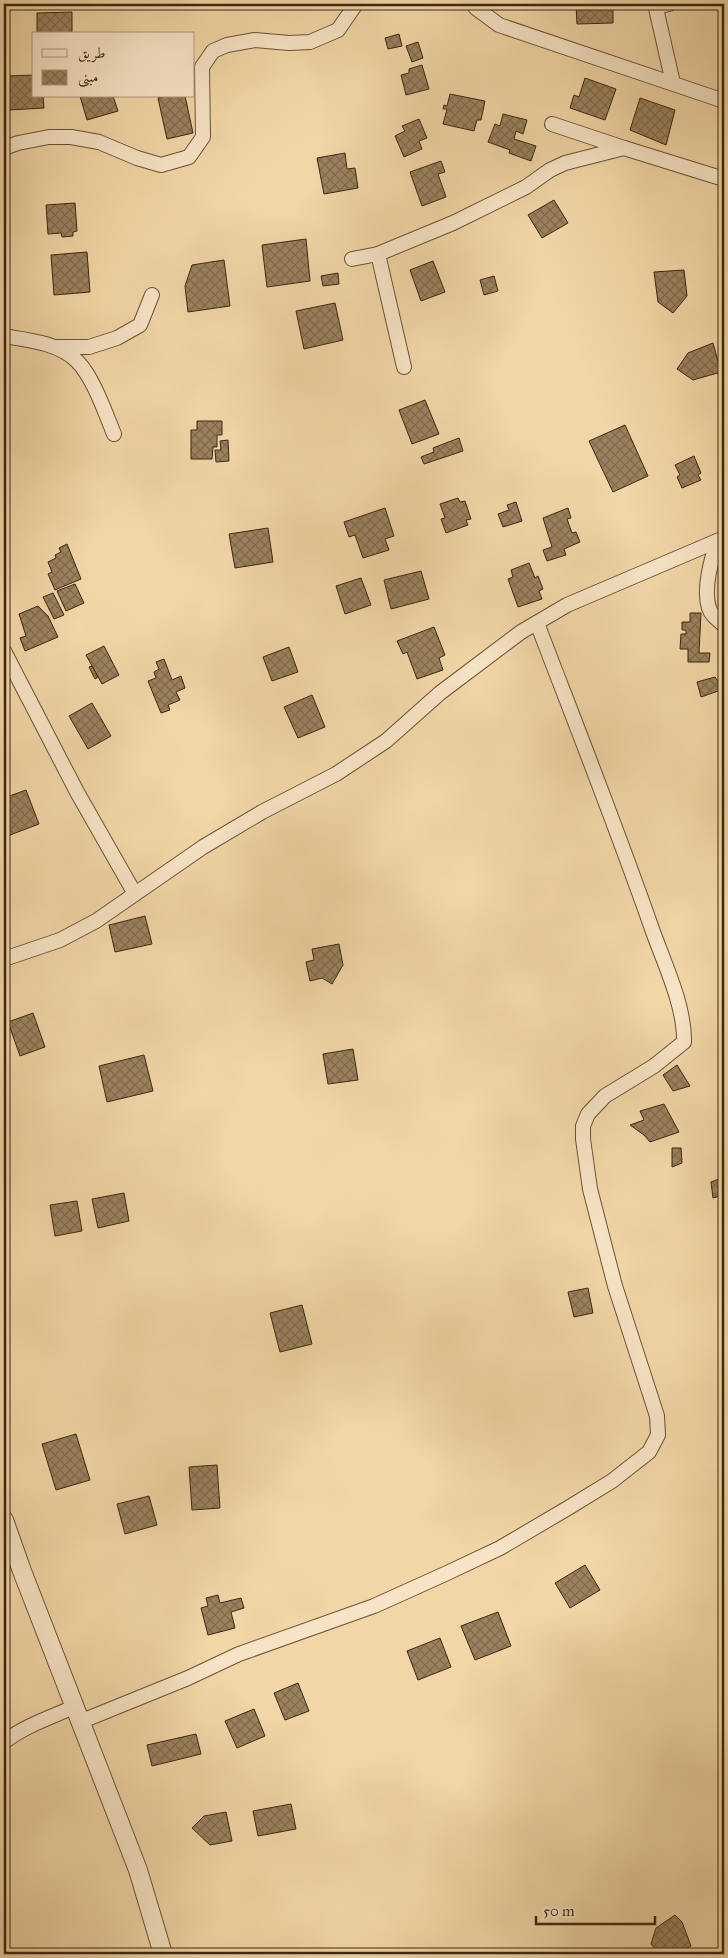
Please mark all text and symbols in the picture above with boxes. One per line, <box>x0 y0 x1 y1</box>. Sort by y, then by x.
legend <box>32 32 195 98</box>
text: طريق <box>78 44 105 63</box>
text: مبنى <box>78 68 98 88</box>
scale bar <box>536 1893 654 1925</box>
text: 50 m <box>543 1902 575 1920</box>

